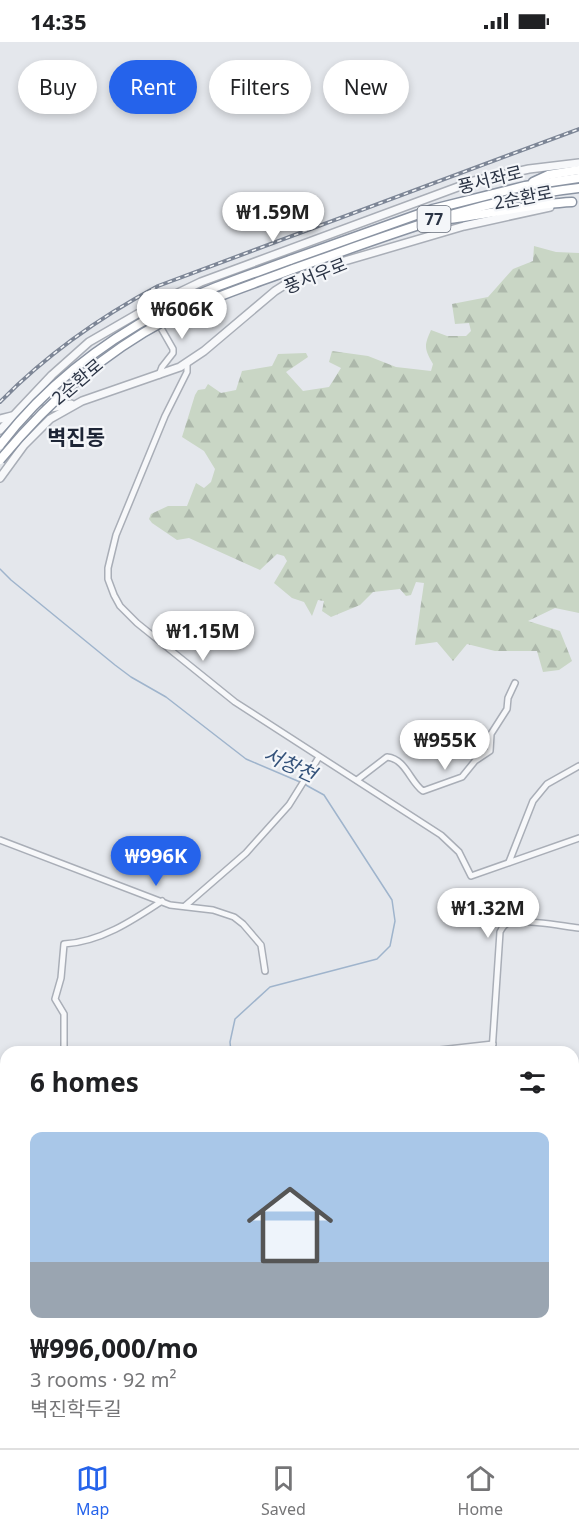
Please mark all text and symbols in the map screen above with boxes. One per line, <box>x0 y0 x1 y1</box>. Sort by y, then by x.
text: 14:35 <box>30 6 87 36</box>
chip: Buy <box>18 60 97 114</box>
chip: Rent <box>109 60 197 114</box>
chip: Filters <box>209 60 311 114</box>
chip: New <box>323 60 409 114</box>
street label: 풍서좌로 <box>455 159 525 199</box>
street label: 2순환로 <box>491 179 555 215</box>
pin: ₩1.59M <box>224 192 322 243</box>
text: ₩1.59M <box>236 198 310 225</box>
road number: 77 <box>418 206 450 232</box>
street label: 풍서우로 <box>280 251 350 299</box>
pin: ₩606K <box>140 289 224 340</box>
text: ₩606K <box>151 295 213 322</box>
street label: 2순환로 <box>46 353 108 409</box>
district label: 벽진동 <box>47 423 105 451</box>
pin: ₩1.15M <box>154 611 252 662</box>
text: ₩1.15M <box>166 617 240 644</box>
pin: ₩955K <box>403 720 487 771</box>
text: ₩955K <box>414 726 476 753</box>
water label: 서창천 <box>259 740 323 789</box>
pin: ₩996K <box>114 836 198 887</box>
text: ₩996K <box>125 842 187 869</box>
pin: ₩1.32M <box>439 888 537 939</box>
text: ₩1.32M <box>451 894 525 921</box>
text: 6 homes <box>30 1064 139 1100</box>
icon: filters <box>516 1066 549 1099</box>
icon: home <box>236 1171 344 1279</box>
text: ₩996,000/mo <box>30 1330 198 1366</box>
text: 3 rooms · 92 m² <box>30 1366 177 1393</box>
text: 벽진학두길 <box>30 1395 122 1422</box>
tab: Map <box>76 1462 109 1520</box>
tab: Saved <box>261 1462 306 1520</box>
tab: Home <box>458 1462 503 1520</box>

